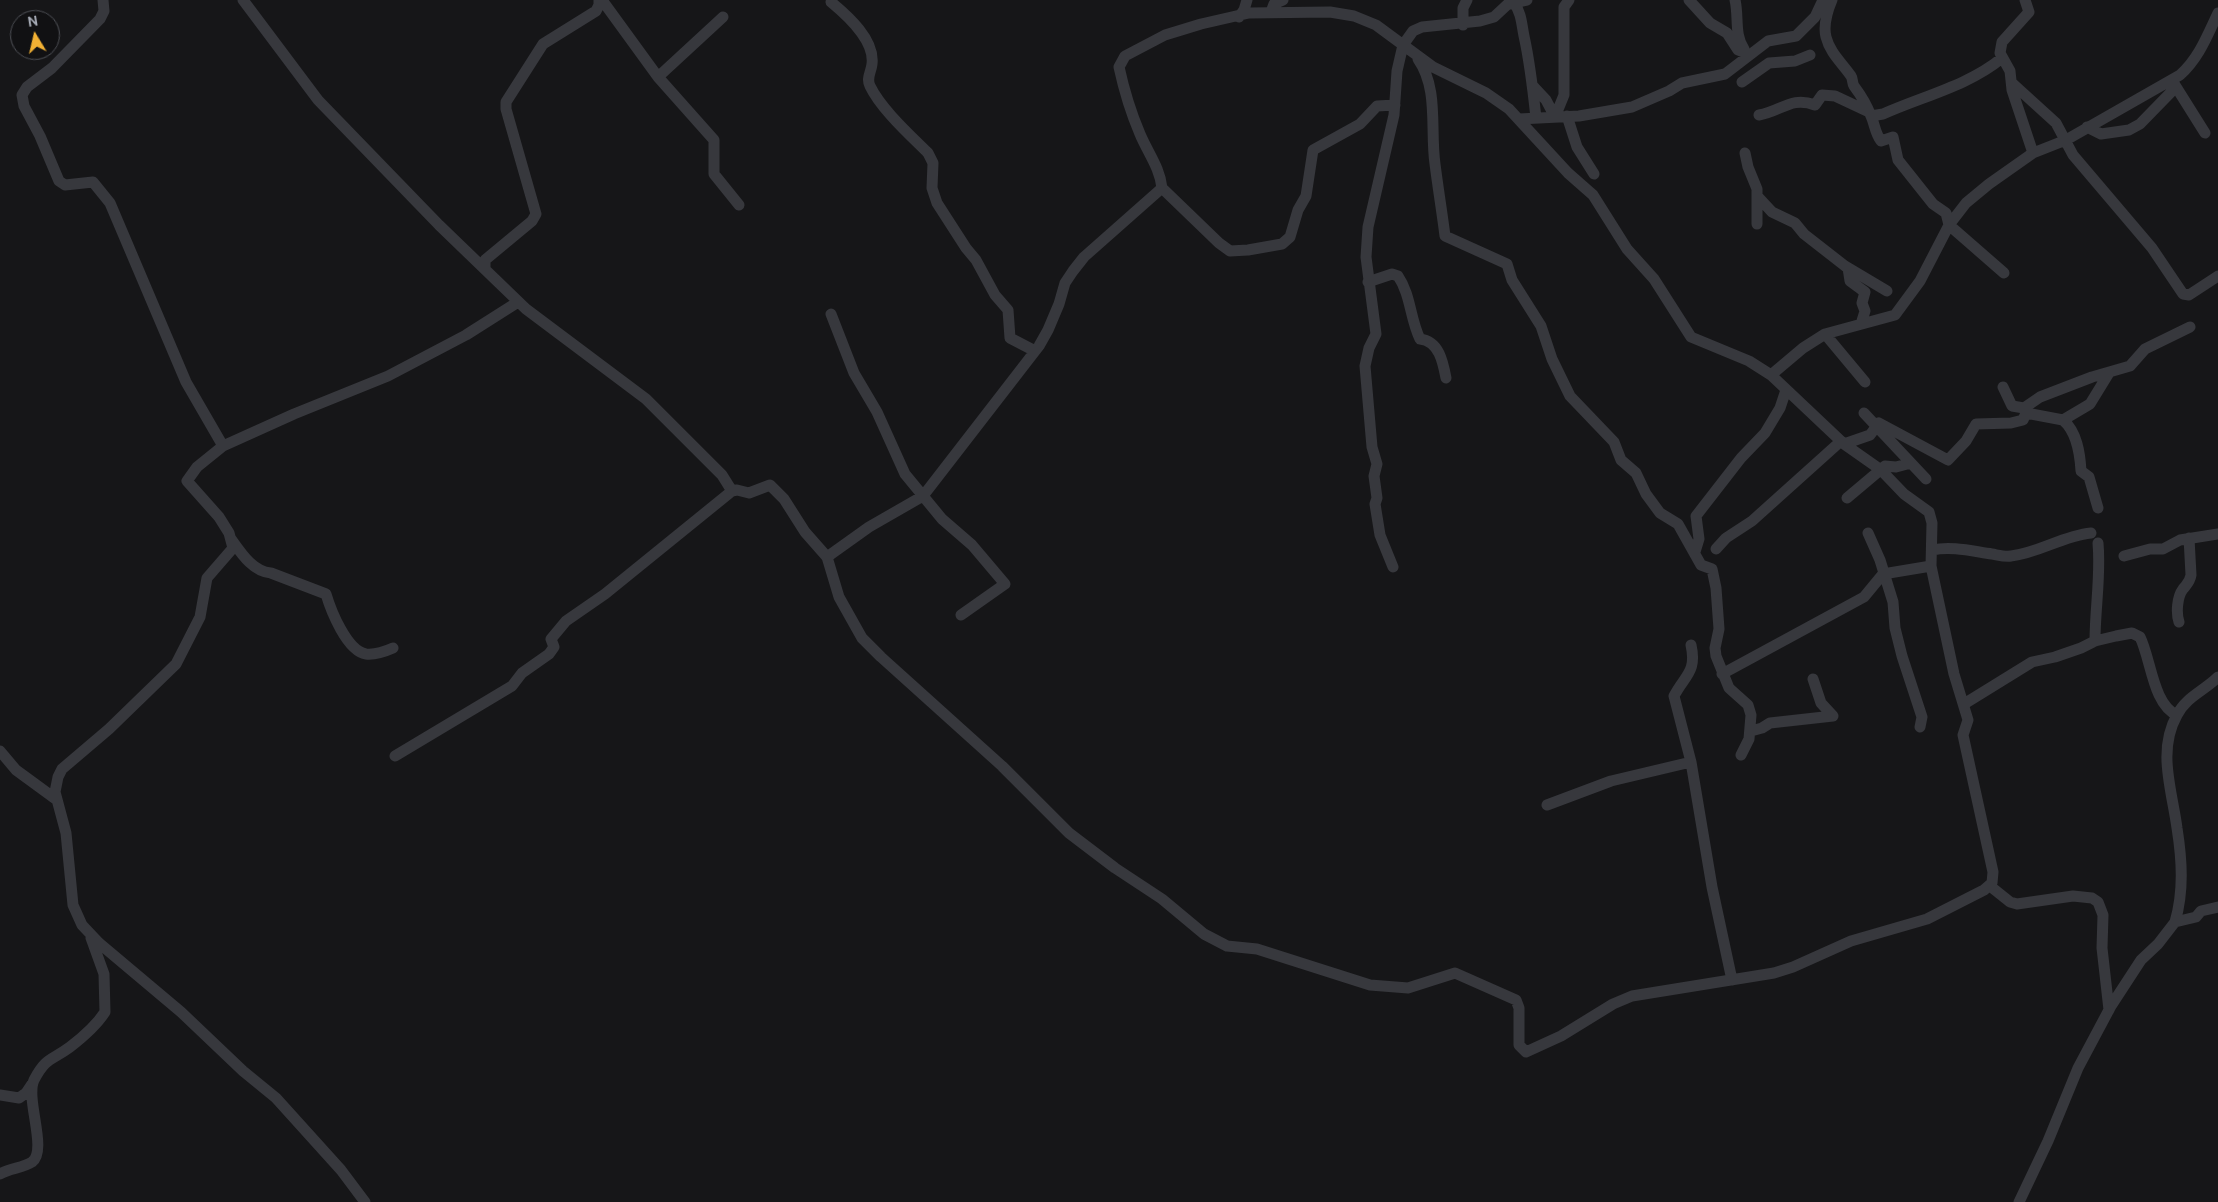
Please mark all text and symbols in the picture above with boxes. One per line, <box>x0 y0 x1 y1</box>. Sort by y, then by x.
north arrow <box>10 10 60 60</box>
text: N <box>26 12 39 30</box>

